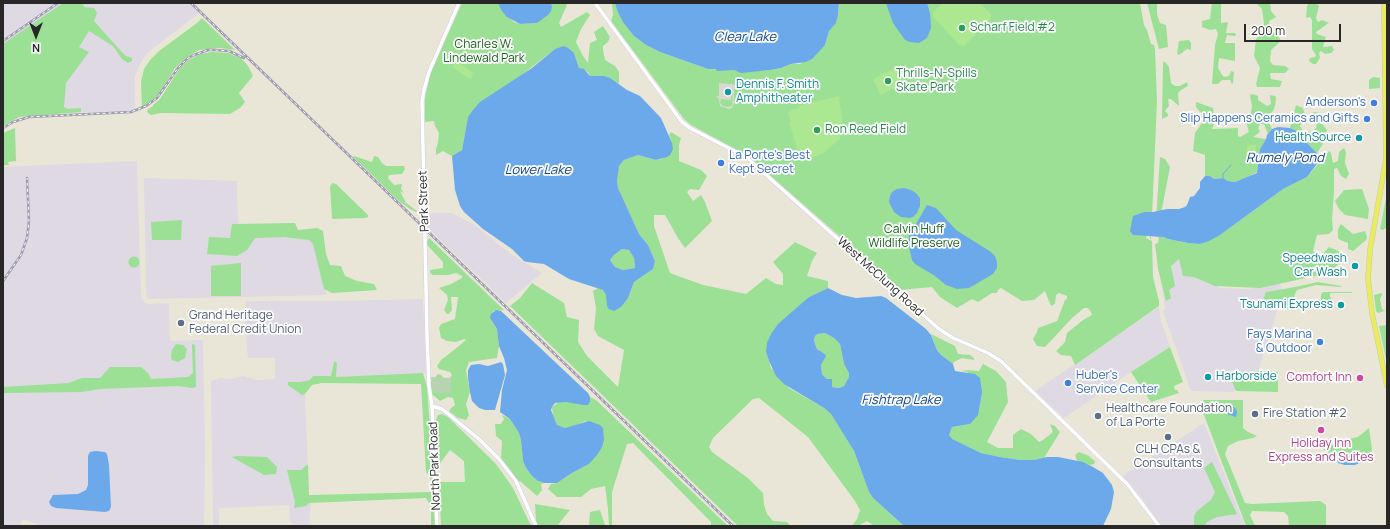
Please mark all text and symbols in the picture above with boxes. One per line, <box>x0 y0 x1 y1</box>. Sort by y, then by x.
north arrow <box>16 16 56 56</box>
scale bar <box>1246 16 1343 42</box>
place label: Scharf Field #2 <box>970 21 1055 35</box>
text: 200 m <box>1251 22 1285 39</box>
marker: Scharf Field #2 <box>957 23 967 33</box>
water label: Clear Lake <box>714 29 776 45</box>
park label: Charles W. Lindewald Park <box>443 38 525 66</box>
text: N <box>32 41 40 56</box>
place label: Thrills-N-Spills Skate Park <box>896 67 977 95</box>
marker: Thrills-N-Spills Skate Park <box>883 76 893 86</box>
place label: Dennis F. Smith Amphitheater <box>736 78 819 106</box>
marker: Dennis F. Smith Amphitheater <box>723 87 733 97</box>
place label: Anderson's <box>1305 96 1366 110</box>
marker: Anderson's <box>1369 98 1379 108</box>
place label: Slip Happens Ceramics and Gifts <box>1180 112 1359 126</box>
marker: Slip Happens Ceramics and Gifts <box>1362 114 1372 124</box>
place label: Ron Reed Field <box>825 123 906 137</box>
marker: Ron Reed Field <box>812 125 822 135</box>
place label: HealthSource <box>1275 131 1351 145</box>
marker: HealthSource <box>1354 133 1364 143</box>
place label: La Porte's Best Kept Secret <box>729 149 810 177</box>
water label: Rumely Pond <box>1246 150 1324 166</box>
marker: La Porte's Best Kept Secret <box>716 158 726 168</box>
water label: Lower Lake <box>505 162 571 178</box>
street label: Park Street <box>416 170 432 232</box>
park label: Calvin Huff Wildlife Preserve <box>868 223 960 251</box>
street label: West McClung Road <box>834 234 926 320</box>
place label: Speedwash Car Wash <box>1282 252 1347 280</box>
marker: Speedwash Car Wash <box>1350 261 1360 271</box>
place label: Tsunami Express <box>1240 298 1333 312</box>
marker: Tsunami Express <box>1336 300 1346 310</box>
place label: Grand Heritage Federal Credit Union <box>189 309 301 337</box>
marker: Grand Heritage Federal Credit Union <box>176 318 186 328</box>
place label: Fays Marina & Outdoor <box>1247 328 1312 356</box>
marker: Fays Marina & Outdoor <box>1315 337 1325 347</box>
place label: Huber's Service Center <box>1076 369 1158 397</box>
place label: Harborside <box>1216 370 1277 384</box>
place label: Comfort Inn <box>1286 371 1352 385</box>
marker: Harborside <box>1203 372 1213 382</box>
marker: Comfort Inn <box>1355 373 1365 383</box>
marker: Huber's Service Center <box>1063 378 1073 388</box>
water label: Fishtrap Lake <box>861 392 941 408</box>
place label: Healthcare Foundation of La Porte <box>1106 402 1232 430</box>
place label: Fire Station #2 <box>1263 407 1346 421</box>
marker: Fire Station #2 <box>1250 409 1260 419</box>
marker: Healthcare Foundation of La Porte <box>1093 411 1103 421</box>
street label: North Park Road <box>426 421 444 511</box>
marker: Holiday Inn Express and Suites <box>1316 425 1326 435</box>
marker: CLH CPAs & Consultants <box>1163 432 1173 442</box>
place label: Holiday Inn Express and Suites <box>1269 437 1373 465</box>
place label: CLH CPAs & Consultants <box>1134 443 1202 471</box>

